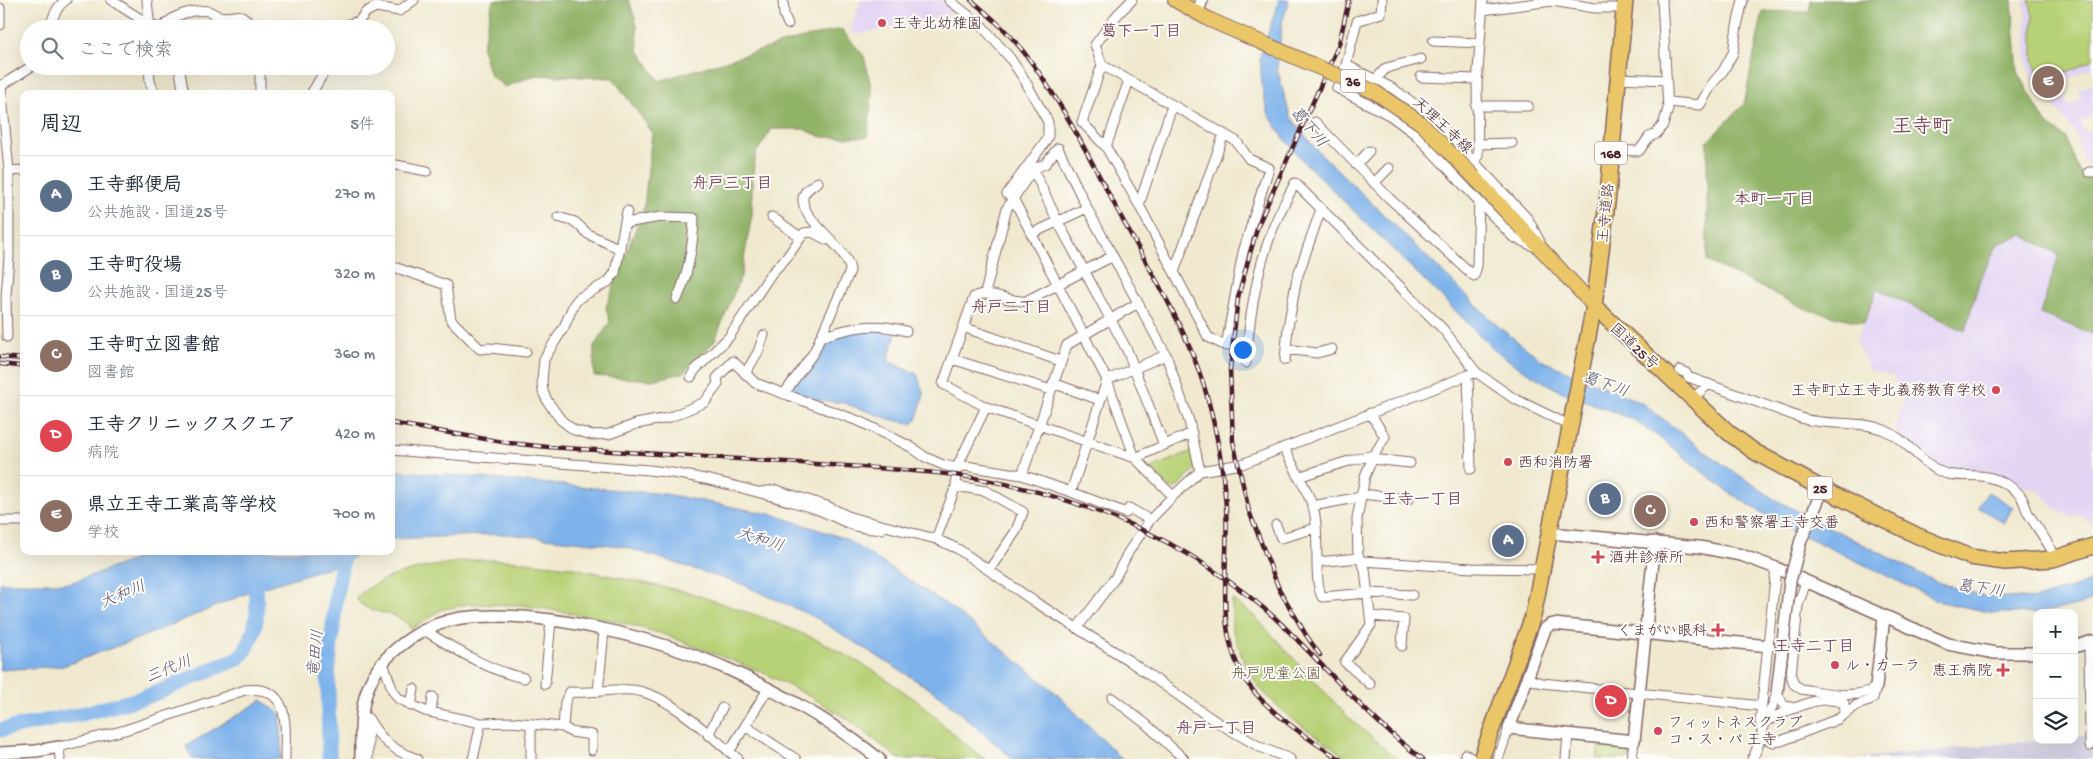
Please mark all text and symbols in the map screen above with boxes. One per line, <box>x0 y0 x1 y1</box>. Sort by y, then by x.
place label: 王寺北幼稚園 <box>892 15 982 34</box>
marker: 王寺北幼稚園 <box>876 17 888 29</box>
search box <box>20 20 395 75</box>
district label: 葛下一丁目 <box>1101 22 1181 43</box>
icon: search <box>38 34 66 62</box>
text: ここで検索 <box>78 40 173 63</box>
pin: E <box>2032 63 2064 101</box>
road number: 36 <box>1340 70 1366 92</box>
street label: 天理王寺線 <box>1408 94 1476 159</box>
water label: 葛下川 <box>1285 103 1331 153</box>
text: 周辺 <box>40 114 82 139</box>
district label: 王寺町 <box>1892 115 1952 140</box>
text: 5件 <box>351 117 375 136</box>
road number: 168 <box>1595 142 1627 164</box>
district label: 舟戸三丁目 <box>692 174 772 195</box>
text: 王寺郵便局 <box>87 175 182 198</box>
street label: 王寺道路 <box>1594 182 1619 244</box>
text: A <box>51 186 61 205</box>
text: 270 m <box>335 186 375 205</box>
district label: 本町一丁目 <box>1734 190 1814 211</box>
text: 公共施設 · 国道25号 <box>87 205 228 224</box>
text: 王寺町役場 <box>87 255 182 278</box>
text: B <box>52 266 60 285</box>
text: 320 m <box>335 266 375 285</box>
text: 公共施設 · 国道25号 <box>87 285 228 304</box>
district label: 舟戸二丁目 <box>971 298 1051 319</box>
street label: 国道25号 <box>1605 320 1662 375</box>
text: 王寺町立図書館 <box>87 335 220 358</box>
your location <box>1230 337 1256 363</box>
text: C <box>52 346 60 365</box>
text: 360 m <box>334 346 375 365</box>
text: 図書館 <box>87 365 135 384</box>
water label: 葛下川 <box>1579 368 1631 403</box>
place label: 王寺町立王寺北義務教育学校 <box>1791 382 1986 401</box>
marker: 王寺町立王寺北義務教育学校 <box>1990 384 2002 396</box>
text: 王寺クリニックスクエア <box>87 415 296 438</box>
text: D <box>51 426 61 445</box>
text: 420 m <box>335 426 375 445</box>
text: 病院 <box>87 445 119 464</box>
place label: 西和消防署 <box>1518 455 1593 473</box>
marker: 西和消防署 <box>1502 456 1514 468</box>
road number: 25 <box>1808 476 1832 499</box>
pin: B <box>1589 480 1621 518</box>
district label: 王寺一丁目 <box>1382 490 1462 511</box>
pin: C <box>1634 492 1666 530</box>
text: 県立王寺工業高等学校 <box>87 495 277 518</box>
text: E <box>51 506 61 525</box>
text: 700 m <box>333 506 375 525</box>
place label: 西和警察署王寺交番 <box>1704 514 1839 533</box>
marker: 西和警察署王寺交番 <box>1688 516 1700 528</box>
pin: A <box>1492 522 1524 560</box>
water label: 大和川 <box>734 524 786 558</box>
text: 学校 <box>87 525 119 544</box>
place label: 酒井診療所 <box>1609 549 1684 568</box>
marker: 酒井診療所 <box>1591 550 1605 564</box>
water label: 大和川 <box>97 577 149 614</box>
water label: 葛下川 <box>1955 577 2006 603</box>
map controls <box>2033 609 2078 744</box>
button: + <box>2033 609 2078 654</box>
place label: くまがい眼科 <box>1617 623 1707 641</box>
marker: くまがい眼科 <box>1711 623 1725 637</box>
water label: 竜田川 <box>304 628 329 678</box>
district label: 王寺二丁目 <box>1774 637 1854 658</box>
water label: 三代川 <box>143 653 195 689</box>
button: − <box>2033 654 2078 699</box>
place label: ル・カーラ <box>1845 658 1920 676</box>
marker: ル・カーラ <box>1829 659 1841 671</box>
place label: 恵王病院 <box>1932 662 1992 681</box>
marker: 恵王病院 <box>1996 663 2010 677</box>
park label: 舟戸児童公園 <box>1231 665 1321 684</box>
pin: D <box>1595 682 1627 720</box>
button: layers <box>2033 699 2078 744</box>
place label: フィットネスクラブ コ・ス・パ 王寺 <box>1668 715 1803 750</box>
district label: 舟戸一丁目 <box>1176 719 1256 740</box>
marker: フィットネスクラブ コ・ス・パ 王寺 <box>1652 725 1664 737</box>

